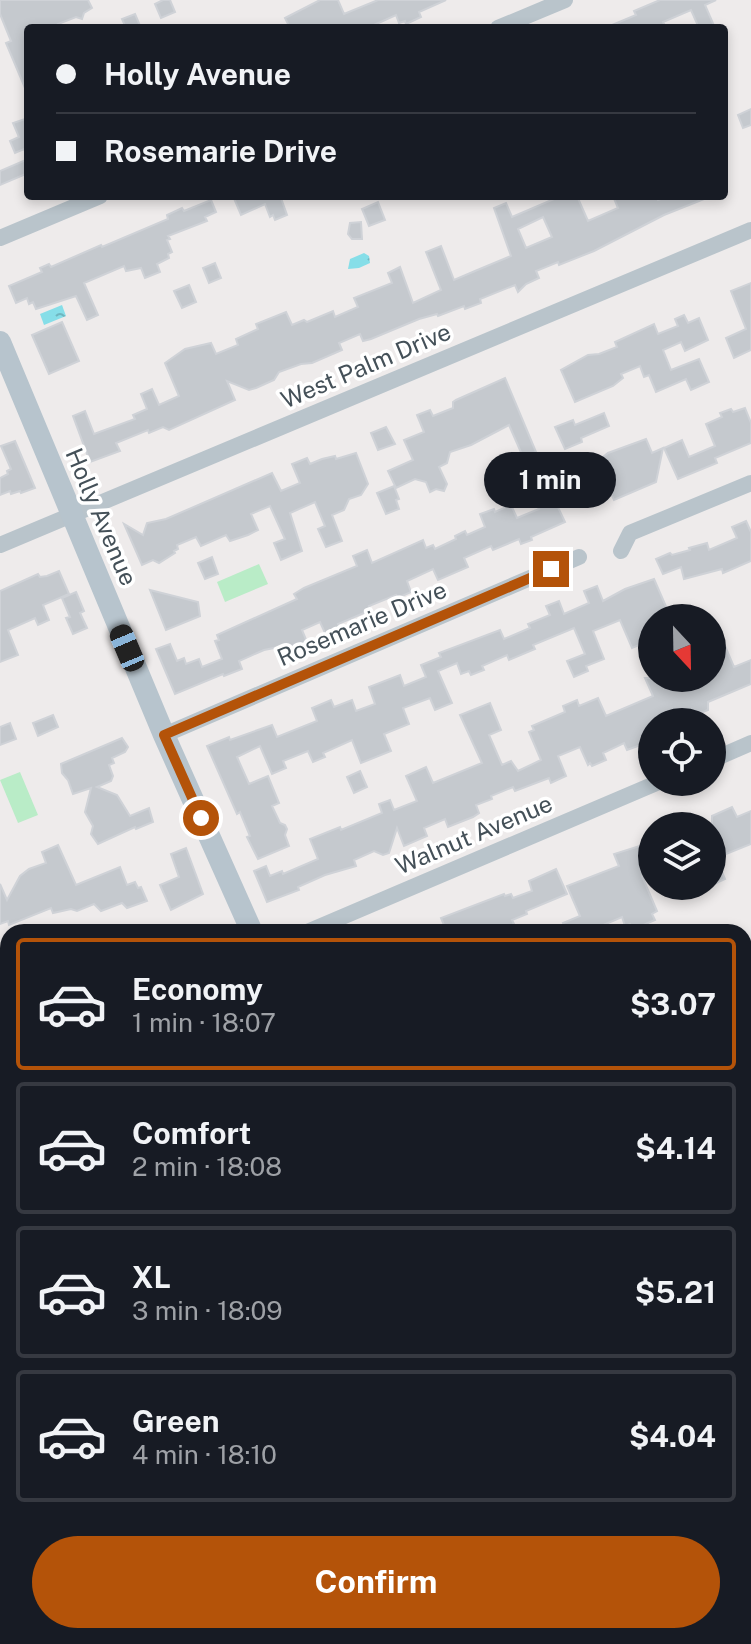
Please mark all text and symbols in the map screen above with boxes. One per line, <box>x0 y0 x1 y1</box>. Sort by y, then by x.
text: Holly Avenue <box>104 56 291 92</box>
text: Rosemarie Drive <box>104 133 337 169</box>
street label: West Palm Drive <box>276 317 455 413</box>
street label: Holly Avenue <box>60 444 143 590</box>
callout: 1 min <box>485 453 617 509</box>
text: 1 min <box>519 464 581 495</box>
route end <box>533 551 569 587</box>
street label: Rosemarie Drive <box>273 575 450 671</box>
north arrow <box>638 604 726 692</box>
map controls <box>638 604 726 900</box>
car <box>107 621 147 675</box>
button: locate <box>638 708 726 796</box>
street label: Walnut Avenue <box>391 788 556 880</box>
route start <box>183 800 219 836</box>
button: layers <box>638 812 726 900</box>
icon: car <box>36 968 108 1040</box>
text: Economy <box>132 971 263 1007</box>
text: $3.07 <box>630 986 716 1022</box>
text: 1 min · 18:07 <box>132 1007 276 1038</box>
icon: car <box>36 1112 108 1184</box>
text: Comfort <box>132 1115 251 1151</box>
text: $4.14 <box>635 1130 716 1166</box>
text: 2 min · 18:08 <box>132 1151 282 1182</box>
icon: car <box>36 1256 108 1328</box>
text: XL <box>132 1259 171 1295</box>
text: $5.21 <box>635 1274 716 1310</box>
text: 3 min · 18:09 <box>132 1295 283 1326</box>
icon: car <box>36 1400 108 1472</box>
text: Green <box>132 1403 219 1439</box>
text: $4.04 <box>629 1418 716 1454</box>
text: 4 min · 18:10 <box>132 1439 277 1470</box>
button: Confirm <box>32 1536 720 1628</box>

